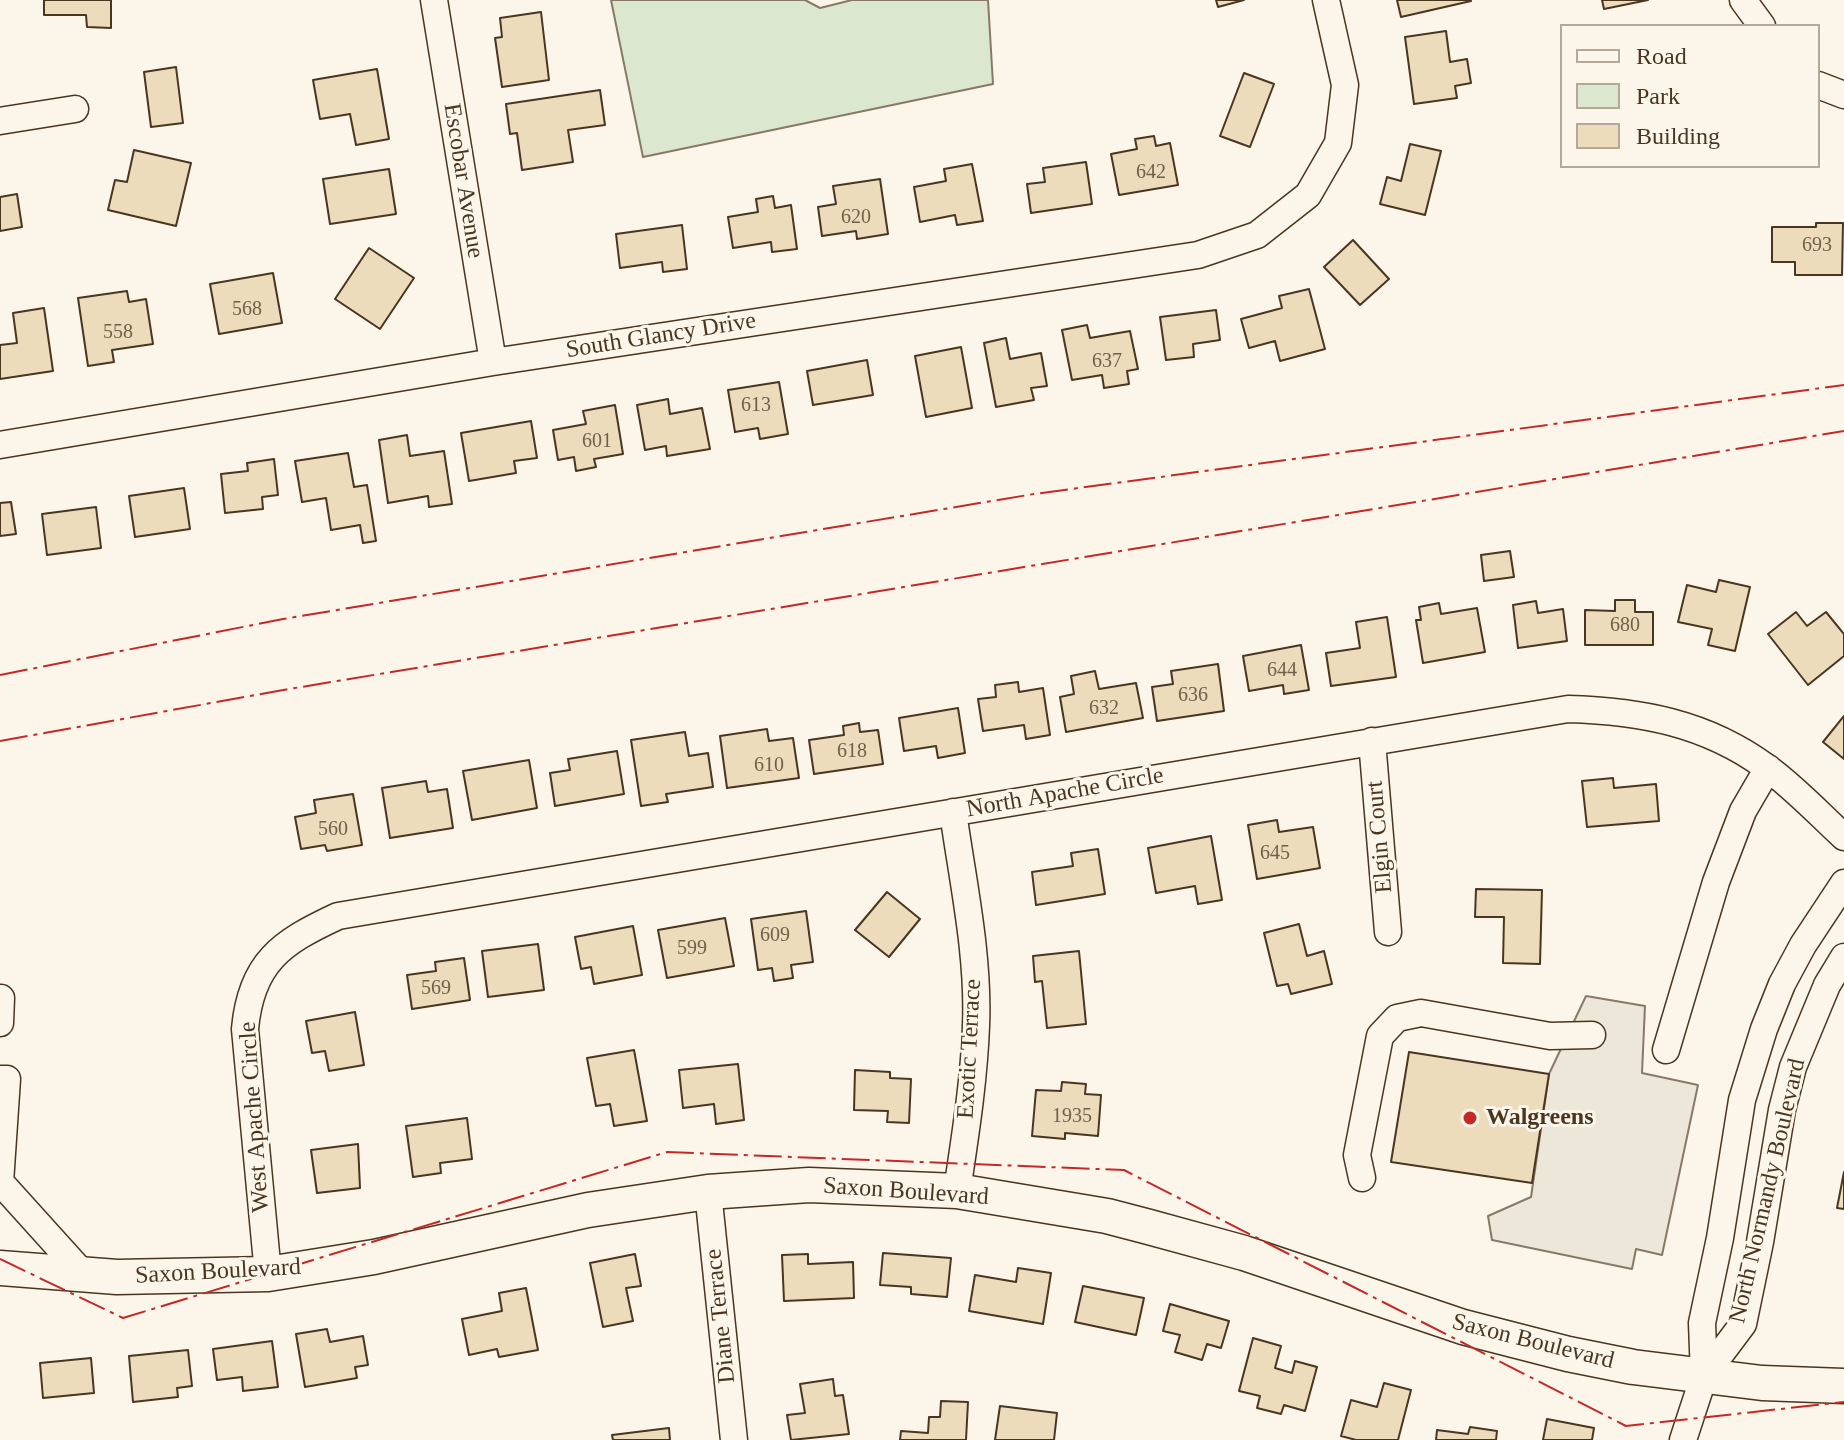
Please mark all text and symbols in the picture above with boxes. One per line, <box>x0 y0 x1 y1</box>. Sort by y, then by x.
legend <box>1560 24 1820 168</box>
text: Road <box>1636 43 1687 69</box>
text: Park <box>1636 83 1680 109</box>
street label: Escobar Avenue <box>437 102 489 260</box>
text: Building <box>1636 123 1720 149</box>
house number: 642 <box>1136 161 1166 185</box>
house number: 620 <box>841 206 871 230</box>
house number: 693 <box>1802 234 1832 258</box>
house number: 568 <box>232 298 262 322</box>
street label: South Glancy Drive <box>564 307 758 365</box>
house number: 558 <box>103 321 133 345</box>
house number: 637 <box>1092 350 1122 374</box>
house number: 613 <box>741 394 771 418</box>
house number: 601 <box>582 430 612 454</box>
house number: 680 <box>1610 614 1640 638</box>
house number: 644 <box>1267 659 1297 683</box>
house number: 636 <box>1178 684 1208 708</box>
house number: 632 <box>1089 697 1119 721</box>
house number: 618 <box>837 740 867 764</box>
house number: 610 <box>754 754 784 778</box>
street label: North Apache Circle <box>964 761 1166 825</box>
street label: Elgin Court <box>1361 780 1399 894</box>
house number: 560 <box>318 818 348 842</box>
house number: 645 <box>1260 842 1290 866</box>
house number: 609 <box>760 924 790 948</box>
house number: 599 <box>677 937 707 961</box>
house number: 569 <box>421 977 451 1001</box>
street label: Exotic Terrace <box>952 978 988 1120</box>
street label: West Apache Circle <box>234 1021 276 1213</box>
street label: North Normandy Boulevard <box>1724 1056 1812 1326</box>
place label: Walgreens <box>1486 1104 1594 1132</box>
house number: 1935 <box>1052 1105 1092 1129</box>
marker: Walgreens <box>1461 1109 1479 1127</box>
street label: Saxon Boulevard <box>822 1172 990 1212</box>
street label: Diane Terrace <box>700 1247 742 1385</box>
street label: Saxon Boulevard <box>134 1253 302 1291</box>
street label: Saxon Boulevard <box>1449 1308 1617 1376</box>

